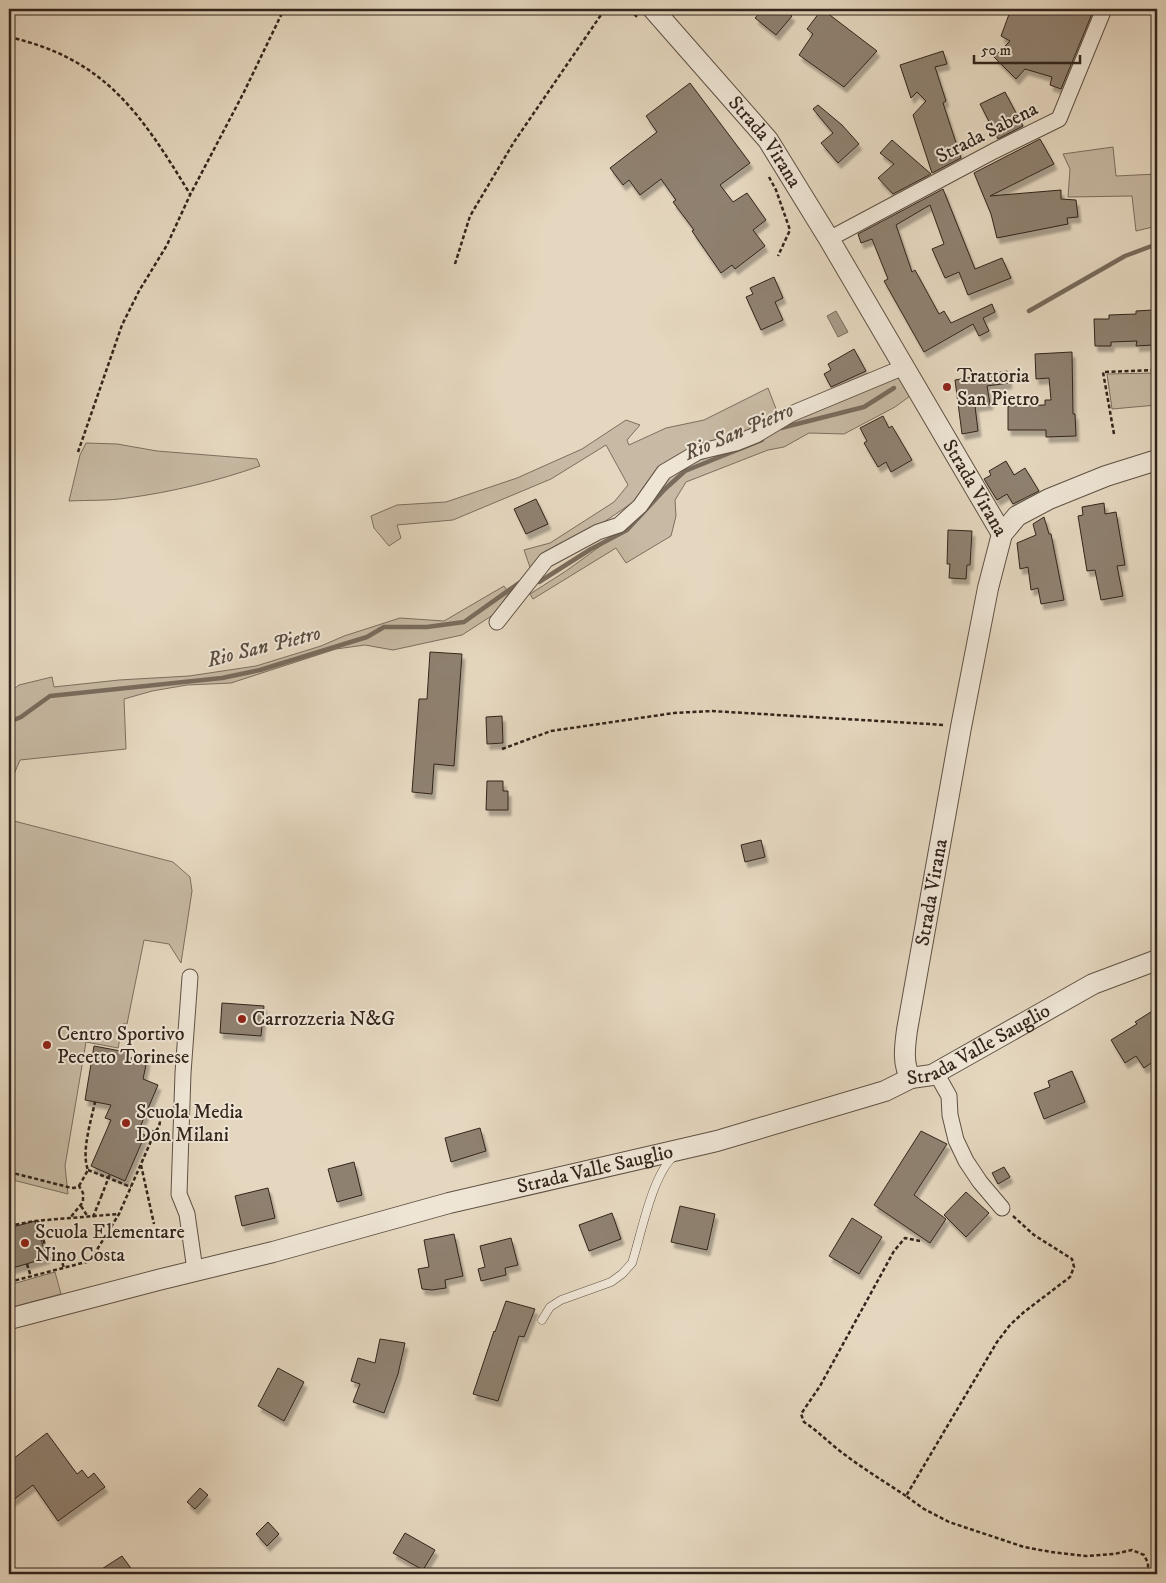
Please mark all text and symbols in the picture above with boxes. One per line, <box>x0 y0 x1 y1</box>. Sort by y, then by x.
scale bar <box>974 32 1080 64</box>
text: 50 m <box>981 41 1011 60</box>
street label: Strada Virana <box>723 91 807 193</box>
street label: Strada Sabena <box>932 96 1043 169</box>
place label: Trattoria San Pietro <box>957 364 1039 412</box>
marker: Trattoria San Pietro <box>941 381 953 393</box>
water label: Rio San Pietro <box>679 397 798 467</box>
street label: Strada Virana <box>937 435 1013 541</box>
water label: Rio San Pietro <box>203 620 324 674</box>
street label: Strada Virana <box>910 836 953 948</box>
street label: Strada Valle Sauglio <box>905 998 1055 1091</box>
place label: Carrozzeria N&G <box>252 1007 395 1032</box>
marker: Carrozzeria N&G <box>236 1013 248 1025</box>
place label: Centro Sportivo Pecetto Torinese <box>57 1022 189 1070</box>
marker: Centro Sportivo Pecetto Torinese <box>41 1039 53 1051</box>
place label: Scuola Media Don Milani <box>136 1100 244 1148</box>
marker: Scuola Media Don Milani <box>120 1117 132 1129</box>
street label: Strada Valle Sauglio <box>515 1139 676 1199</box>
place label: Scuola Elementare Nino Costa <box>35 1220 185 1268</box>
marker: Scuola Elementare Nino Costa <box>19 1237 31 1249</box>

